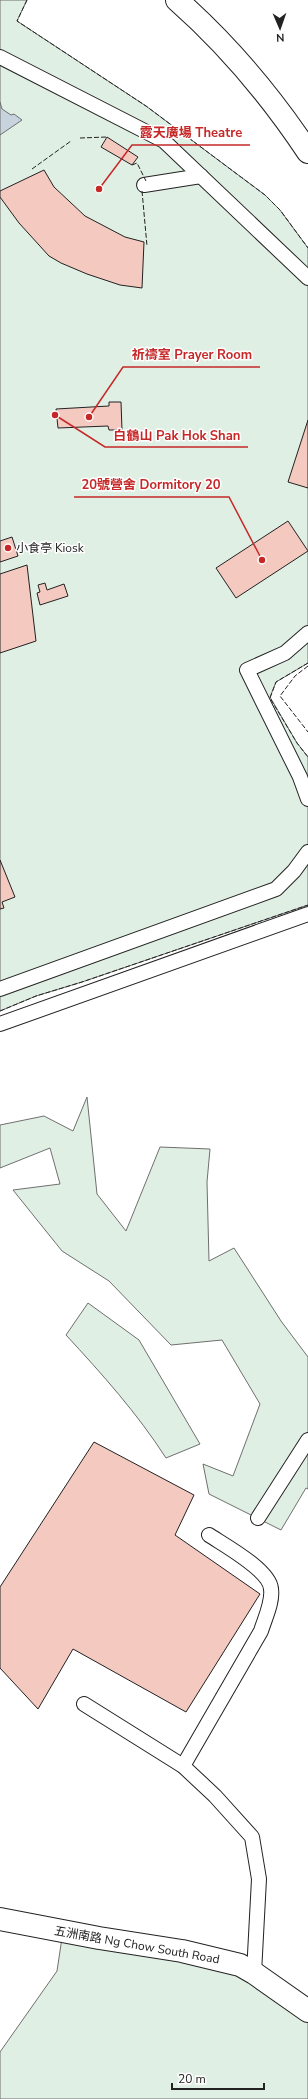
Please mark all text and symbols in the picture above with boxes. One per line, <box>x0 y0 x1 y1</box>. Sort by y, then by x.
north arrow <box>260 8 300 48</box>
text: N <box>276 30 285 45</box>
callout: 露天廣場 Theatre <box>132 120 250 145</box>
text: 露天廣場 Theatre <box>140 124 242 142</box>
callout: 祈禱室 Prayer Room <box>123 342 260 367</box>
text: 祈禱室 Prayer Room <box>132 346 252 364</box>
callout: 白鶴山 Pak Hok Shan <box>105 422 248 447</box>
text: 白鶴山 Pak Hok Shan <box>114 427 240 445</box>
callout: 20號營舍 Dormitory 20 <box>74 472 229 497</box>
text: 20號營舍 Dormitory 20 <box>81 476 221 494</box>
place label: 小食亭 Kiosk <box>16 540 85 556</box>
marker: 小食亭 Kiosk <box>3 543 13 553</box>
street label: 五洲南路 Ng Chow South Road <box>53 1923 221 1967</box>
scale bar <box>172 2065 264 2091</box>
text: 20 m <box>178 2071 206 2087</box>

